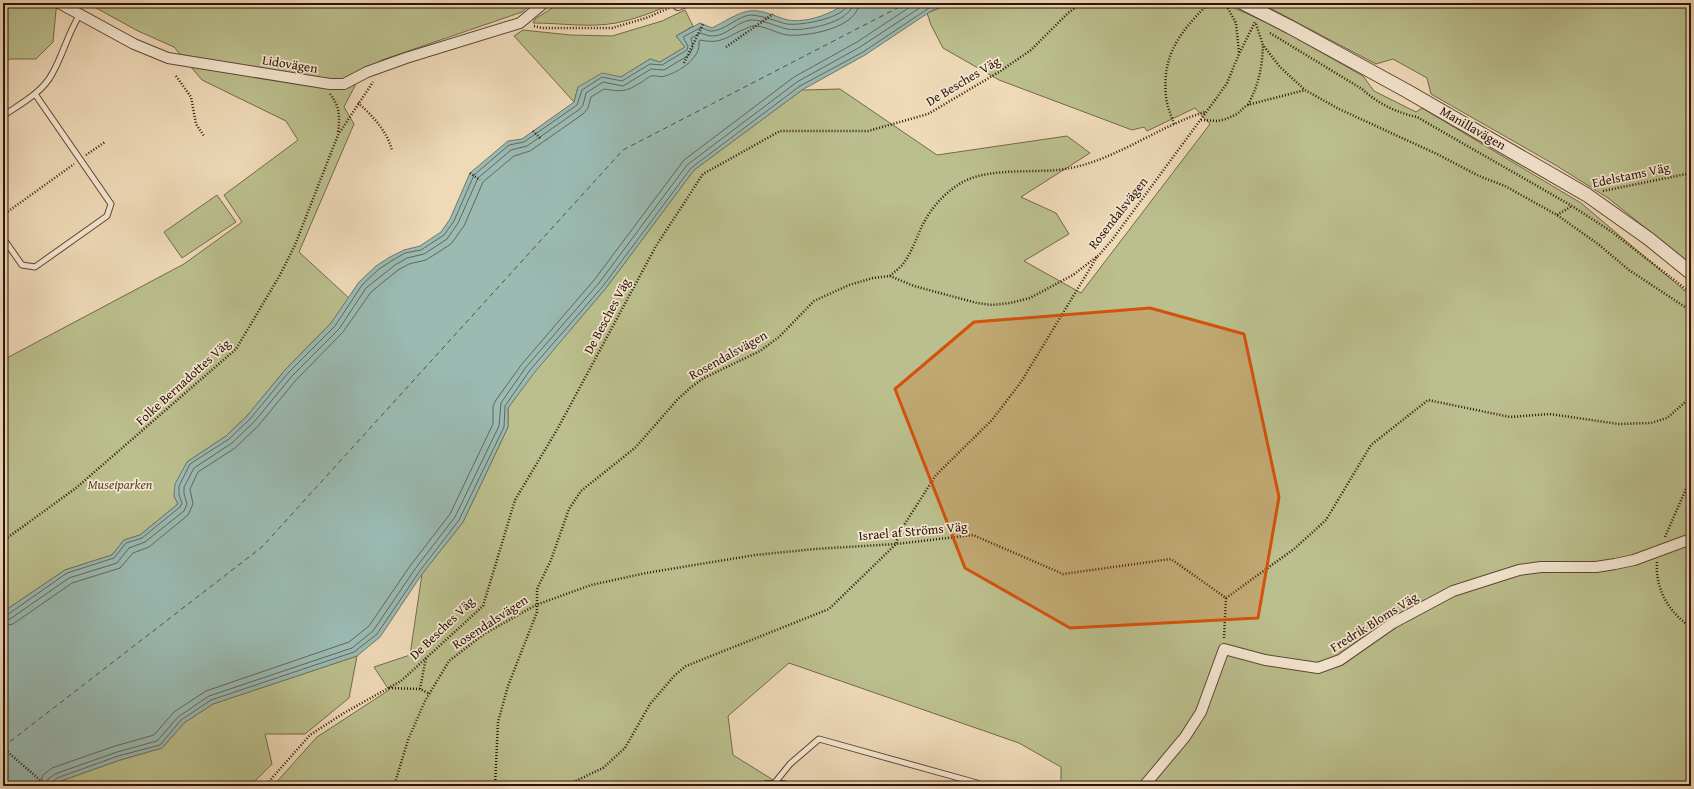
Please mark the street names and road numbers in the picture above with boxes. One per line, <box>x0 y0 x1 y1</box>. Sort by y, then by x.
street label: Lidovägen <box>261 50 320 78</box>
street label: De Besches Väg <box>922 51 1004 111</box>
street label: Manillavägen <box>1436 101 1510 155</box>
street label: Edelstams Väg <box>1590 157 1672 192</box>
street label: Rosendalsvägen <box>1084 172 1153 253</box>
street label: De Besches Väg <box>579 274 635 357</box>
street label: Rosendalsvägen <box>685 325 771 384</box>
street label: Folke Bernadottes Väg <box>131 334 235 430</box>
street label: Israel af Ströms Väg <box>858 517 969 545</box>
street label: Fredrik Bloms Väg <box>1326 587 1422 657</box>
street label: Rosendalsvägen <box>448 590 532 654</box>
street label: De Besches Väg <box>405 592 479 664</box>

